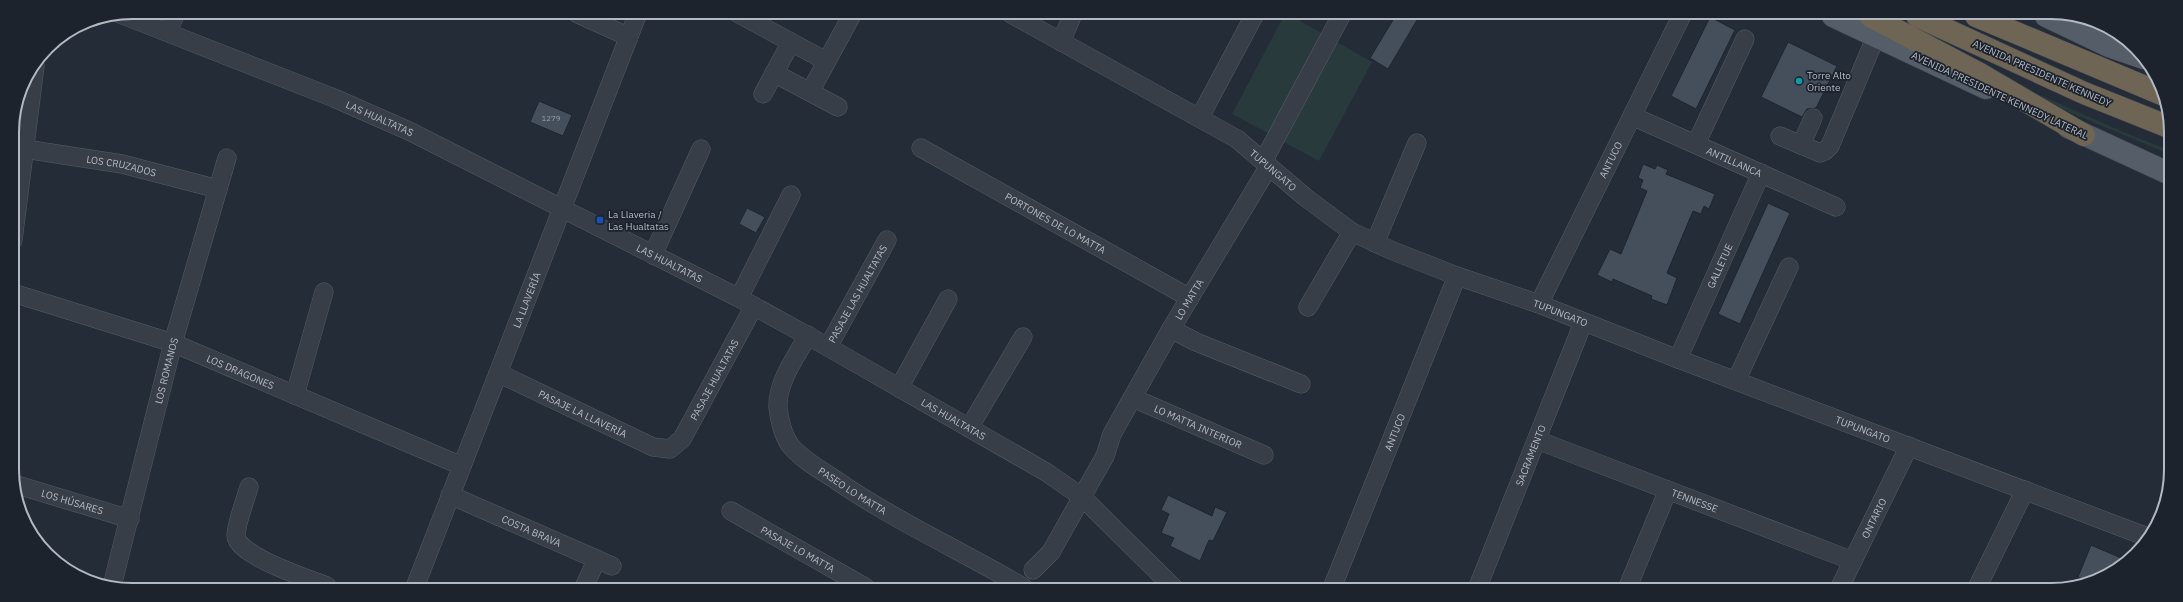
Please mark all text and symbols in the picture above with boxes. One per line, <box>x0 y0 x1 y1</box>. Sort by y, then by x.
street label: AVENIDA PRESIDENTE KENNEDY <box>1970 37 2113 110</box>
street label: AVENIDA PRESIDENTE KENNEDY LATERAL <box>1910 49 2090 142</box>
place label: Torre Alto Oriente <box>1807 69 1851 94</box>
marker: Torre Alto Oriente <box>1794 76 1804 86</box>
street label: LAS HUALTATAS <box>344 98 416 139</box>
house number: 1279 <box>541 113 561 123</box>
street label: ANTUCO <box>1596 139 1625 180</box>
street label: ANTILLANCA <box>1704 144 1764 180</box>
street label: TUPUNGATO <box>1247 147 1299 194</box>
street label: LOS CRUZADOS <box>85 153 158 180</box>
street label: PORTONES DE LO MATTA <box>1003 190 1109 257</box>
place label: La Llaveria / Las Hualtatas <box>608 208 669 233</box>
marker: La Llaveria / Las Hualtatas <box>595 215 605 225</box>
street label: LAS HUALTATAS <box>634 241 705 286</box>
street label: PASAJE LAS HUALTATAS <box>826 242 890 345</box>
street label: GALLETUE <box>1704 242 1736 290</box>
street label: LA LLAVERÍA <box>510 270 544 330</box>
street label: LO MATTA <box>1172 276 1207 322</box>
street label: TUPUNGATO <box>1531 296 1590 330</box>
street label: LOS ROMANOS <box>152 336 181 405</box>
street label: PASAJE HUALTATAS <box>687 337 742 423</box>
street label: LOS DRAGONES <box>205 352 276 392</box>
street label: PASAJE LA LLAVERÍA <box>536 387 630 441</box>
street label: LAS HUALTATAS <box>919 396 988 443</box>
street label: LO MATTA INTERIOR <box>1152 402 1244 452</box>
street label: ANTUCO <box>1382 412 1408 453</box>
street label: TUPUNGATO <box>1833 413 1892 446</box>
street label: SACRAMENTO <box>1513 423 1549 488</box>
street label: PASEO LO MATTA <box>816 464 889 518</box>
street label: TENNESSE <box>1669 486 1720 516</box>
street label: LOS HÚSARES <box>40 487 105 518</box>
street label: ONTARIO <box>1859 496 1890 541</box>
street label: COSTA BRAVA <box>499 512 564 550</box>
street label: PASAJE LO MATTA <box>758 523 838 576</box>

